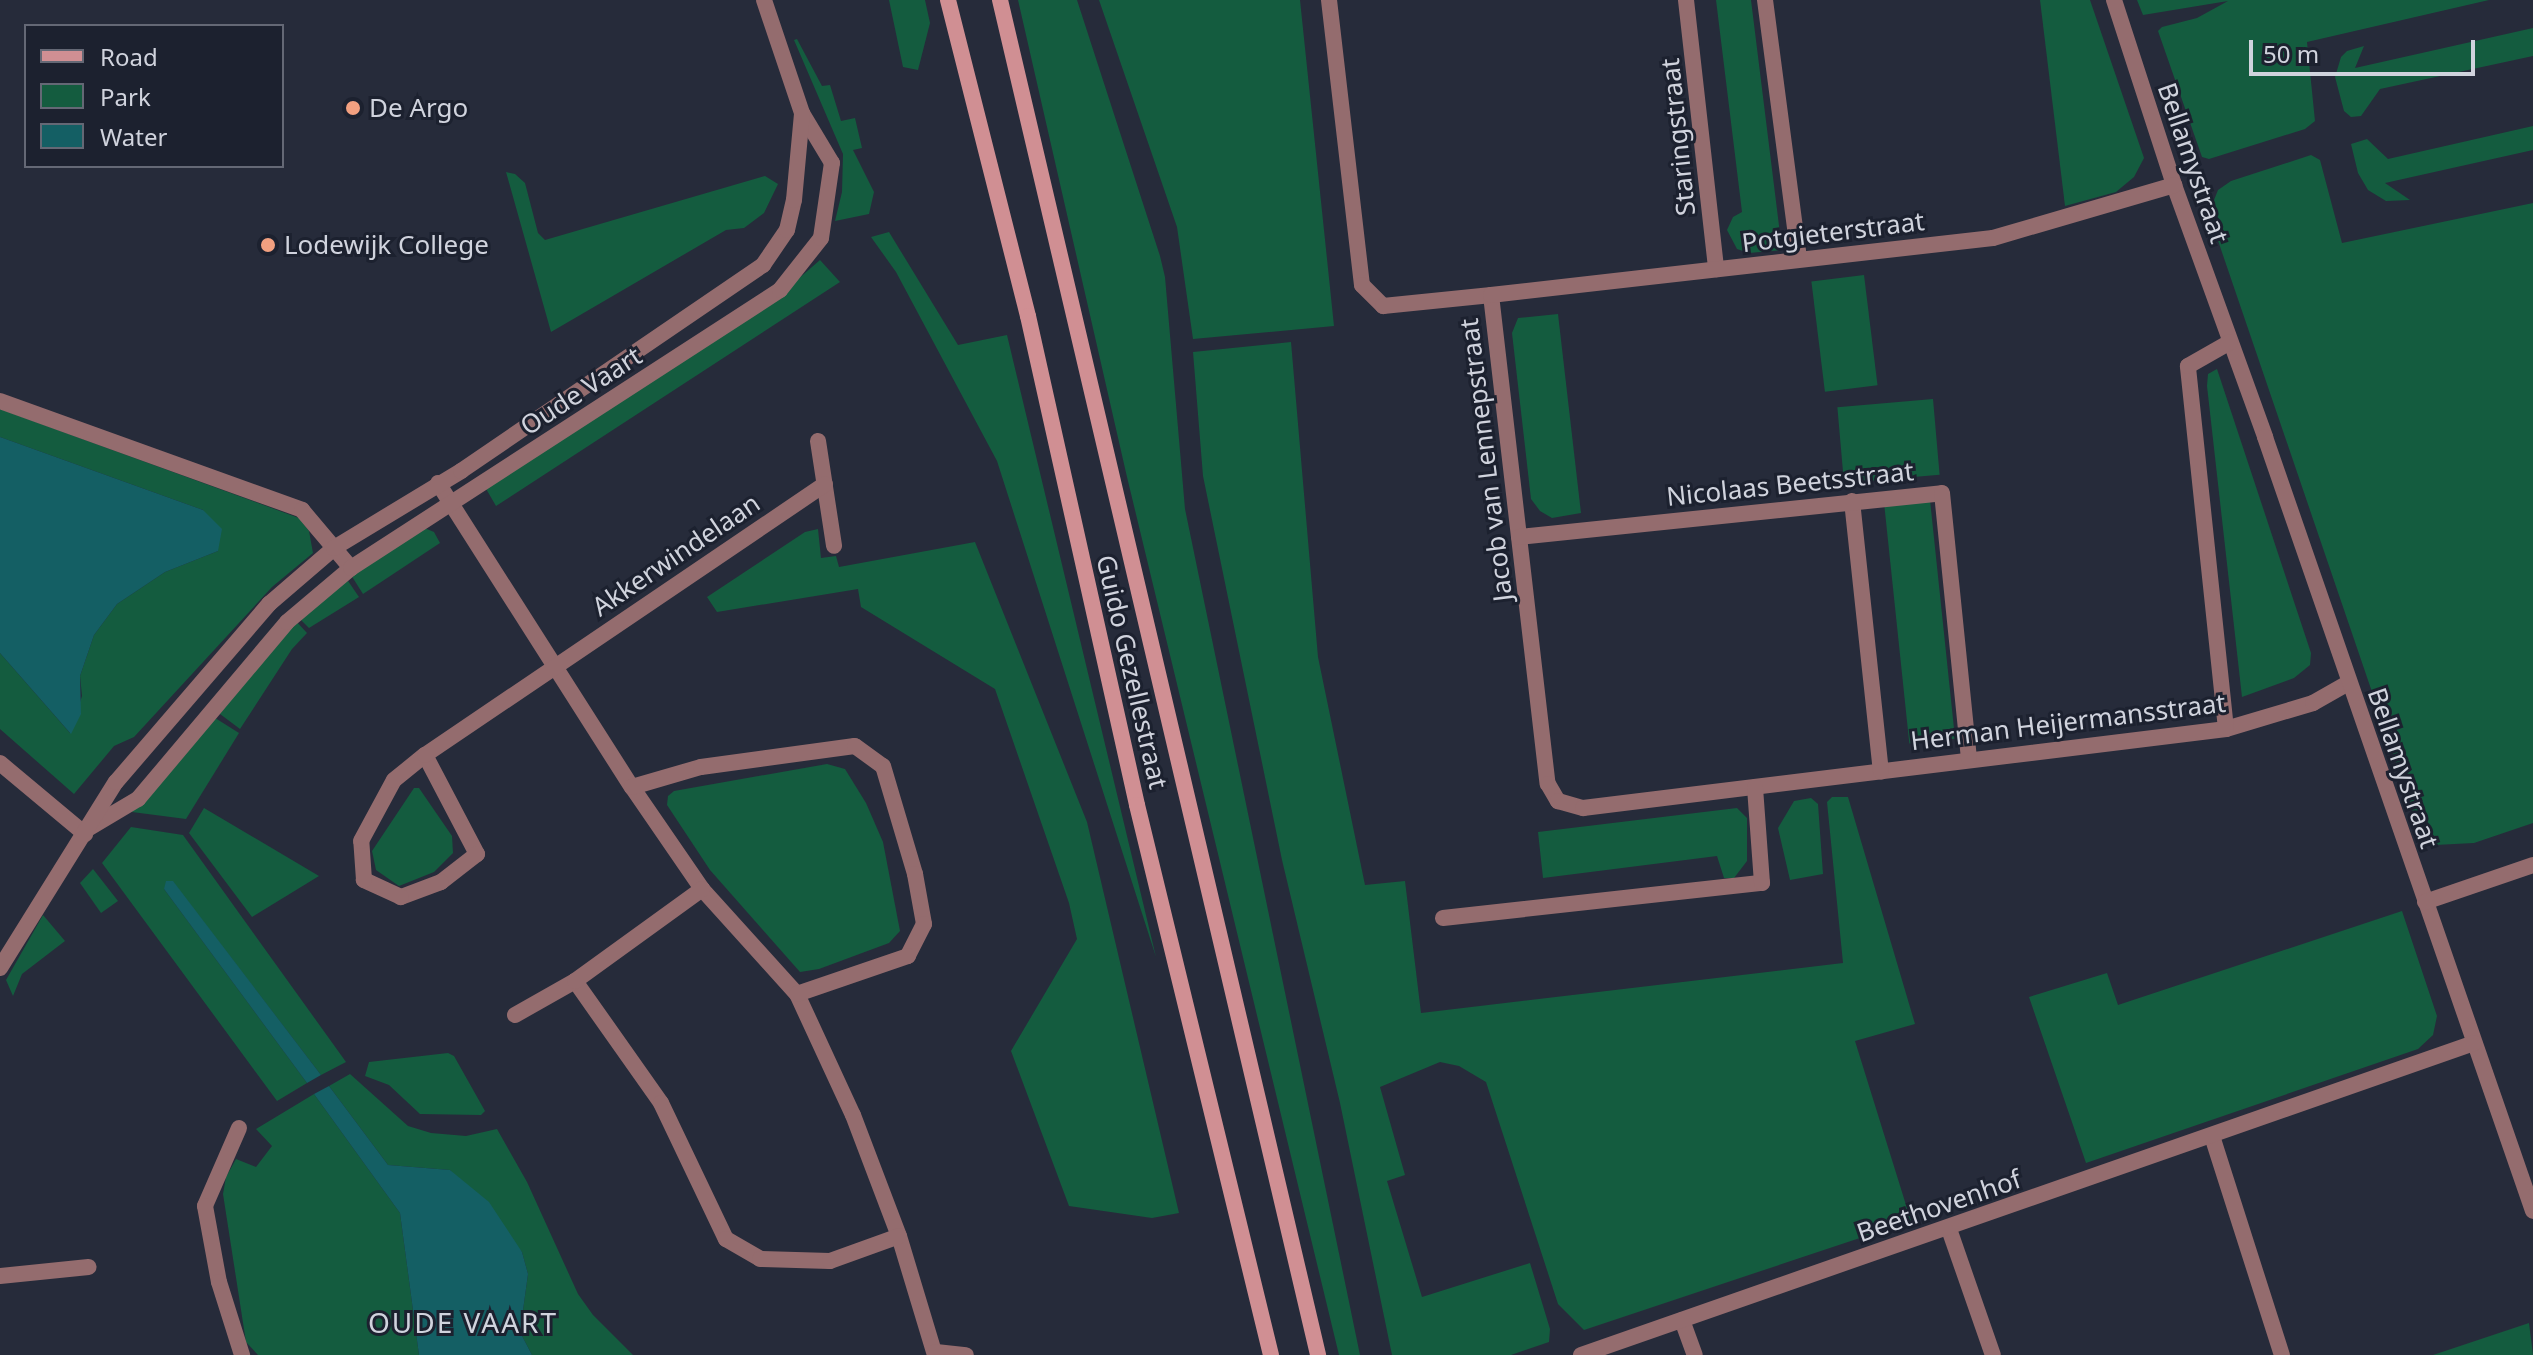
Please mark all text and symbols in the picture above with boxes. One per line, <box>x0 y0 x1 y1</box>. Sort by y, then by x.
legend <box>24 24 284 168</box>
scale bar <box>2253 24 2479 74</box>
text: 50 m <box>2263 37 2319 70</box>
text: Road <box>100 40 158 73</box>
street label: Staringstraat <box>1654 57 1702 217</box>
street label: Bellamystraat <box>2151 79 2235 247</box>
text: Park <box>100 80 151 113</box>
place label: De Argo <box>369 92 468 124</box>
marker: De Argo <box>344 99 362 117</box>
text: Water <box>100 120 167 153</box>
street label: Potgieterstraat <box>1740 205 1926 259</box>
place label: Lodewijk College <box>284 229 489 261</box>
marker: Lodewijk College <box>259 236 277 254</box>
street label: Jacob van Lennepstraat <box>1453 317 1519 603</box>
street label: Oude Vaart <box>515 340 647 442</box>
street label: Nicolaas Beetsstraat <box>1665 456 1915 512</box>
street label: Akkerwindelaan <box>586 487 766 623</box>
street label: Guido Gezellestraat <box>1090 552 1174 792</box>
street label: Bellamystraat <box>2361 684 2445 852</box>
street label: Herman Heijermansstraat <box>1909 687 2227 757</box>
street label: Beethovenhof <box>1853 1163 2025 1249</box>
district label: OUDE VAART <box>368 1305 558 1339</box>

